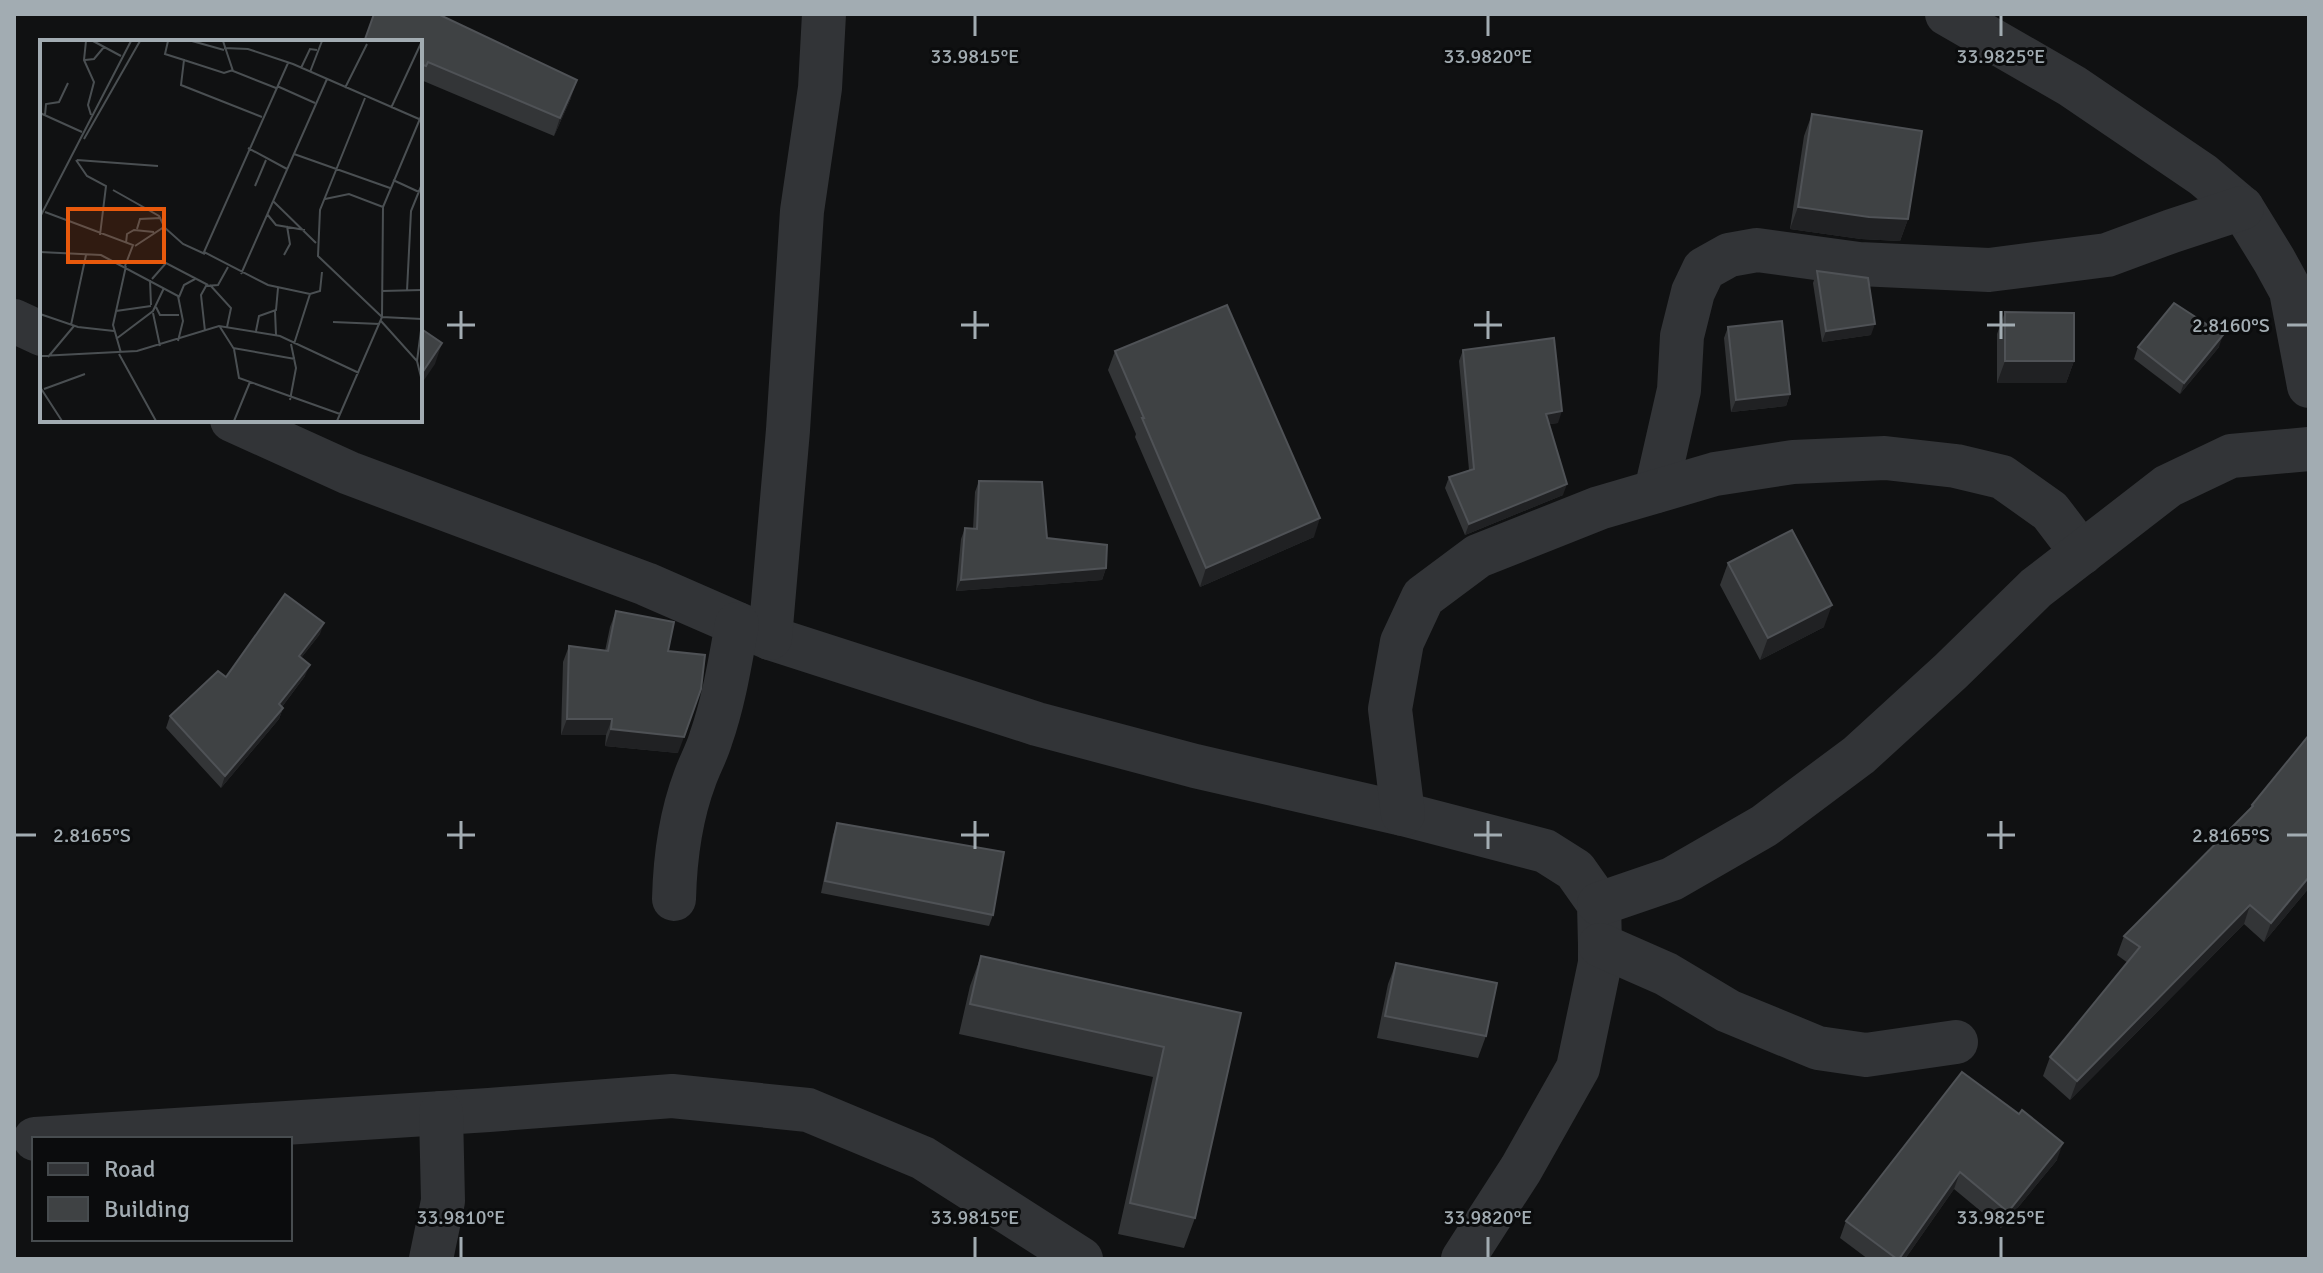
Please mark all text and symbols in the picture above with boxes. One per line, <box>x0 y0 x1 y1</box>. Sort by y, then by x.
inset map <box>40 40 422 422</box>
text: 33.9815°E <box>931 44 1019 69</box>
text: 33.9820°E <box>1444 44 1532 69</box>
text: 33.9825°E <box>1957 44 2045 69</box>
text: 2.8160°S <box>2192 313 2270 338</box>
text: 2.8165°S <box>53 823 131 848</box>
text: 2.8165°S <box>2192 823 2270 848</box>
legend <box>32 1137 292 1241</box>
text: Road <box>104 1154 155 1184</box>
text: Building <box>104 1194 190 1224</box>
text: 33.9810°E <box>417 1205 505 1230</box>
text: 33.9815°E <box>931 1205 1019 1230</box>
text: 33.9820°E <box>1444 1205 1532 1230</box>
text: 33.9825°E <box>1957 1205 2045 1230</box>

